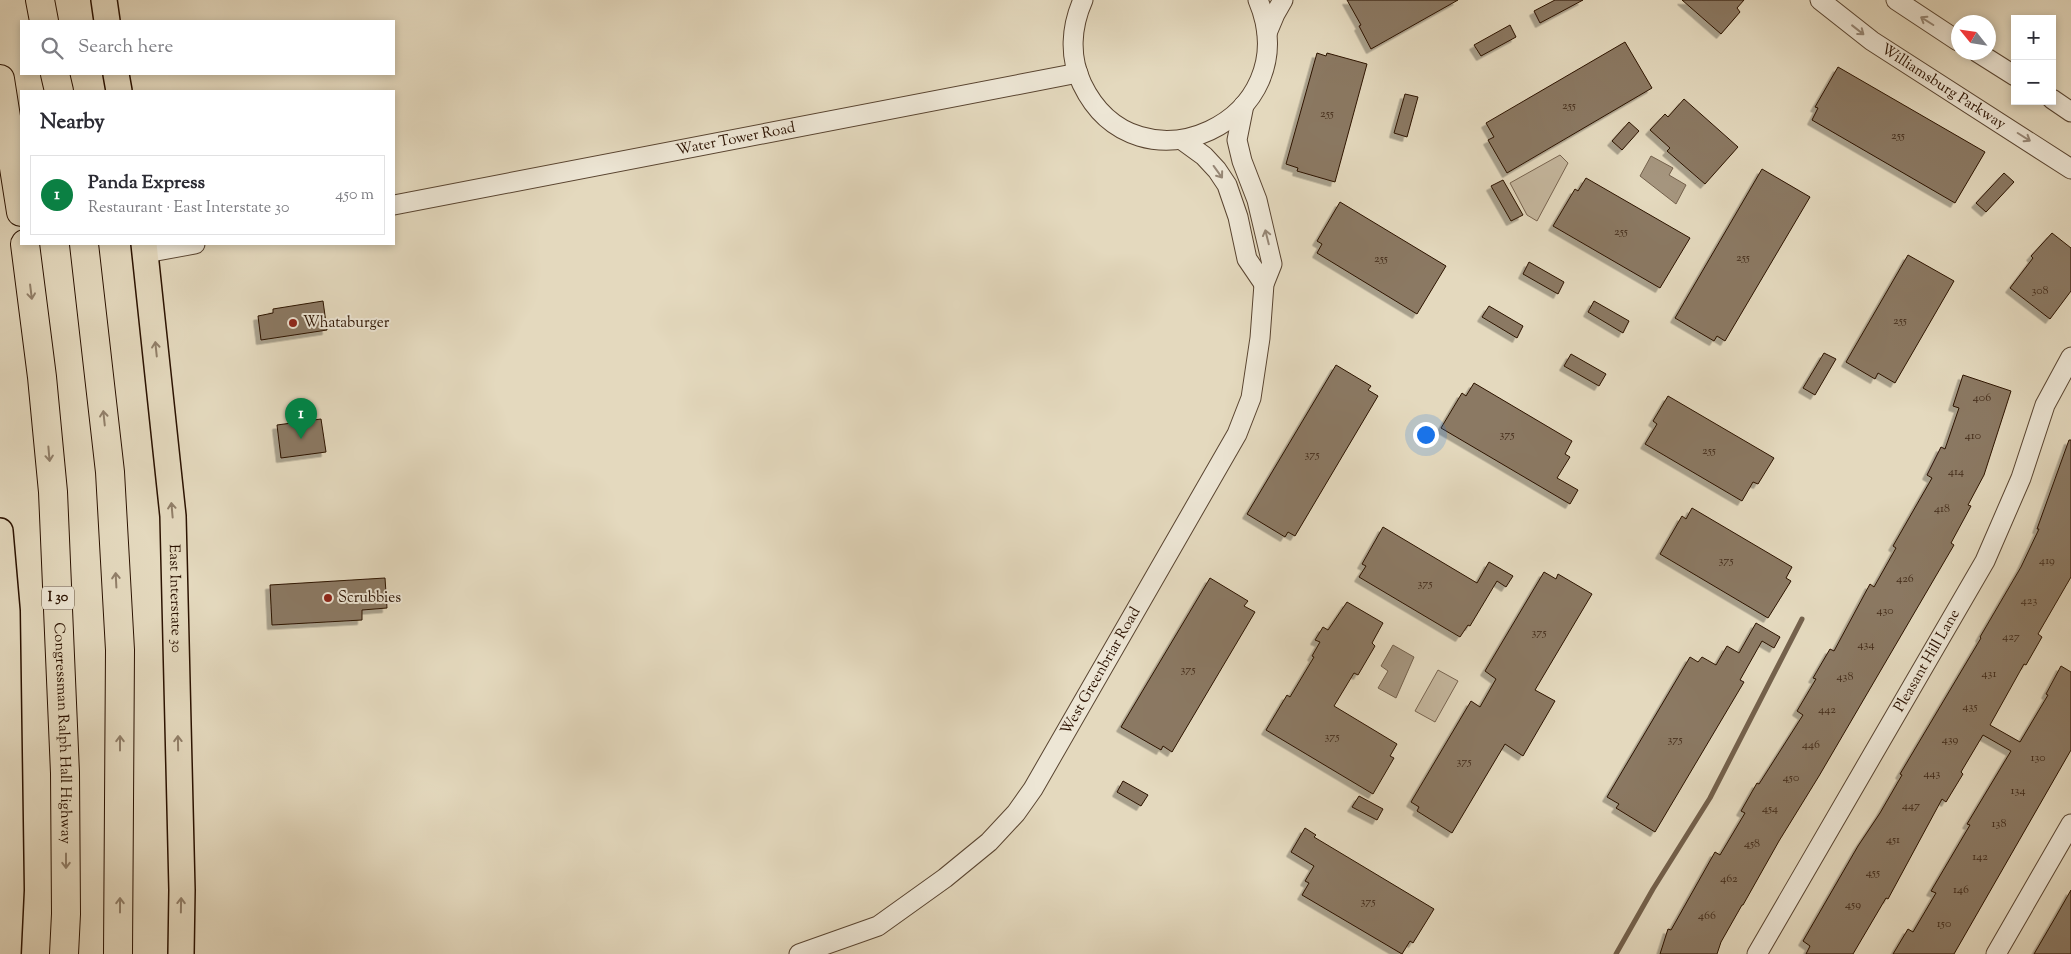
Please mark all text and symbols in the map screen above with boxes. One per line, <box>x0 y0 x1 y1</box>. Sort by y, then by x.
one-way arrow <box>1920 15 1934 25</box>
north arrow <box>1951 15 1996 60</box>
map controls <box>2011 15 2056 105</box>
button: + <box>2011 15 2056 60</box>
search box <box>20 20 395 75</box>
one-way arrow <box>1851 25 1864 36</box>
icon: search <box>38 34 66 62</box>
text: Search here <box>78 34 173 61</box>
street label: Williamsburg Parkway <box>1877 39 2010 135</box>
button: − <box>2011 60 2056 105</box>
house number: 255 <box>1562 97 1576 115</box>
house number: 255 <box>1320 105 1334 123</box>
text: Nearby <box>40 108 105 138</box>
street label: Water Tower Road <box>674 117 798 161</box>
house number: 255 <box>1891 127 1905 145</box>
one-way arrow <box>2017 133 2031 143</box>
one-way arrow <box>1212 165 1223 178</box>
text: Panda Express <box>88 170 205 197</box>
text: 1 <box>54 184 60 207</box>
text: 450 m <box>335 184 374 207</box>
text: Restaurant · East Interstate 30 <box>88 197 289 220</box>
house number: 255 <box>1614 223 1628 241</box>
one-way arrow <box>1261 230 1271 246</box>
house number: 255 <box>1736 249 1750 267</box>
house number: 255 <box>1374 250 1388 268</box>
house number: 308 <box>2031 282 2049 300</box>
one-way arrow <box>27 284 37 300</box>
house number: 255 <box>1893 312 1907 330</box>
place label: Whataburger <box>303 313 390 334</box>
marker: Whataburger <box>287 317 299 329</box>
one-way arrow <box>151 341 161 357</box>
house number: 406 <box>1973 389 1991 407</box>
pin: 1 <box>285 398 317 439</box>
one-way arrow <box>99 411 109 427</box>
your location <box>1413 422 1439 448</box>
house number: 375 <box>1500 426 1514 444</box>
house number: 410 <box>1965 427 1981 445</box>
house number: 255 <box>1702 442 1716 460</box>
one-way arrow <box>45 445 54 461</box>
house number: 375 <box>1305 446 1319 464</box>
house number: 414 <box>1948 463 1964 481</box>
house number: 418 <box>1934 500 1950 518</box>
one-way arrow <box>167 503 177 519</box>
street label: East Interstate 30 <box>163 544 187 653</box>
house number: 375 <box>1719 552 1733 570</box>
house number: 419 <box>2039 552 2055 570</box>
house number: 426 <box>1896 570 1914 588</box>
one-way arrow <box>111 573 120 589</box>
house number: 375 <box>1418 575 1432 593</box>
road number: I 30 <box>42 586 74 610</box>
place label: Scrubbies <box>338 588 401 609</box>
marker: Scrubbies <box>322 592 334 604</box>
house number: 423 <box>2021 592 2037 610</box>
house number: 430 <box>1876 602 1894 620</box>
street label: West Greenbriar Road <box>1056 603 1146 739</box>
street label: Pleasant Hill Lane <box>1889 605 1965 716</box>
street label: Congressman Ralph Hall Highway <box>48 622 76 845</box>
house number: 375 <box>1532 624 1546 642</box>
house number: 427 <box>2002 628 2020 646</box>
house number: 434 <box>1858 636 1874 654</box>
house number: 375 <box>1181 661 1195 679</box>
house number: 431 <box>1982 665 1996 683</box>
house number: 438 <box>1837 668 1853 686</box>
house number: 435 <box>1962 698 1978 716</box>
house number: 442 <box>1818 701 1836 719</box>
house number: 375 <box>1325 728 1339 746</box>
house number: 375 <box>1668 731 1682 749</box>
house number: 439 <box>1942 731 1958 749</box>
one-way arrow <box>115 735 125 752</box>
one-way arrow <box>173 735 183 752</box>
house number: 446 <box>1802 736 1820 754</box>
house number: 130 <box>2030 749 2046 767</box>
house number: 375 <box>1457 753 1471 771</box>
house number: 443 <box>1924 765 1941 783</box>
house number: 450 <box>1783 769 1799 787</box>
house number: 134 <box>2011 782 2025 800</box>
house number: 447 <box>1902 797 1920 815</box>
house number: 454 <box>1762 800 1778 818</box>
house number: 138 <box>1992 815 2006 833</box>
house number: 451 <box>1886 831 1900 849</box>
house number: 458 <box>1744 835 1760 853</box>
house number: 142 <box>1972 848 1988 866</box>
one-way arrow <box>61 852 71 868</box>
house number: 455 <box>1866 864 1880 882</box>
house number: 462 <box>1720 870 1738 888</box>
house number: 146 <box>1953 881 1969 899</box>
house number: 375 <box>1361 893 1375 911</box>
house number: 459 <box>1845 896 1861 914</box>
one-way arrow <box>115 898 125 914</box>
one-way arrow <box>177 898 186 914</box>
house number: 466 <box>1698 907 1716 925</box>
house number: 150 <box>1937 915 1951 933</box>

